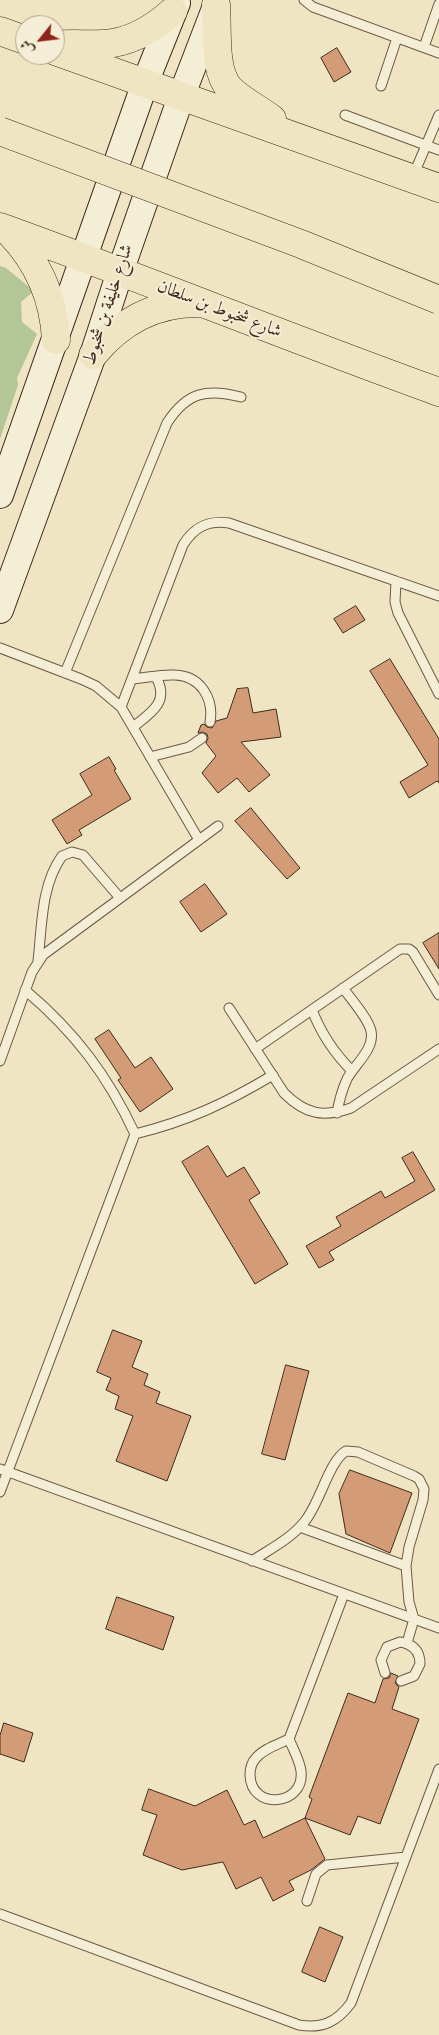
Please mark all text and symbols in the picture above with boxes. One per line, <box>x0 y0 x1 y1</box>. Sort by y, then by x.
north arrow <box>15 15 65 65</box>
text: ش <box>17 37 38 57</box>
street label: شارع خليفة بن شخبوط <box>79 242 139 368</box>
street label: شارع شخبوط بن سلطان <box>154 276 284 344</box>

